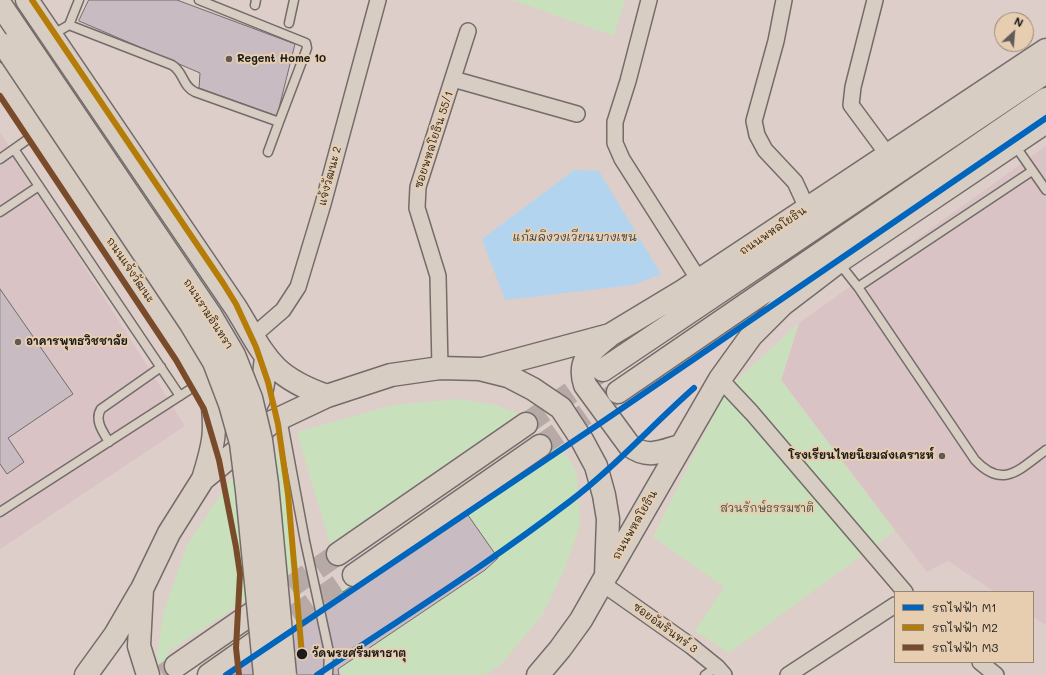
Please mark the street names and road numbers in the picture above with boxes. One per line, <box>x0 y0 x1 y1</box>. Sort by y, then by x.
street label: ซอยพหลโยธิน 55/1 <box>412 90 456 190</box>
street label: แจ้งวัฒนะ 2 <box>316 145 344 207</box>
street label: ถนนพหลโยธิน <box>737 204 809 258</box>
street label: ถนนแจ้งวัฒนะ <box>103 235 157 305</box>
street label: ถนนรามอินทรา <box>180 276 236 352</box>
street label: ถนนพหลโยธิน <box>610 488 660 562</box>
street label: ซอยอัมรินทร์ 3 <box>630 600 700 656</box>

